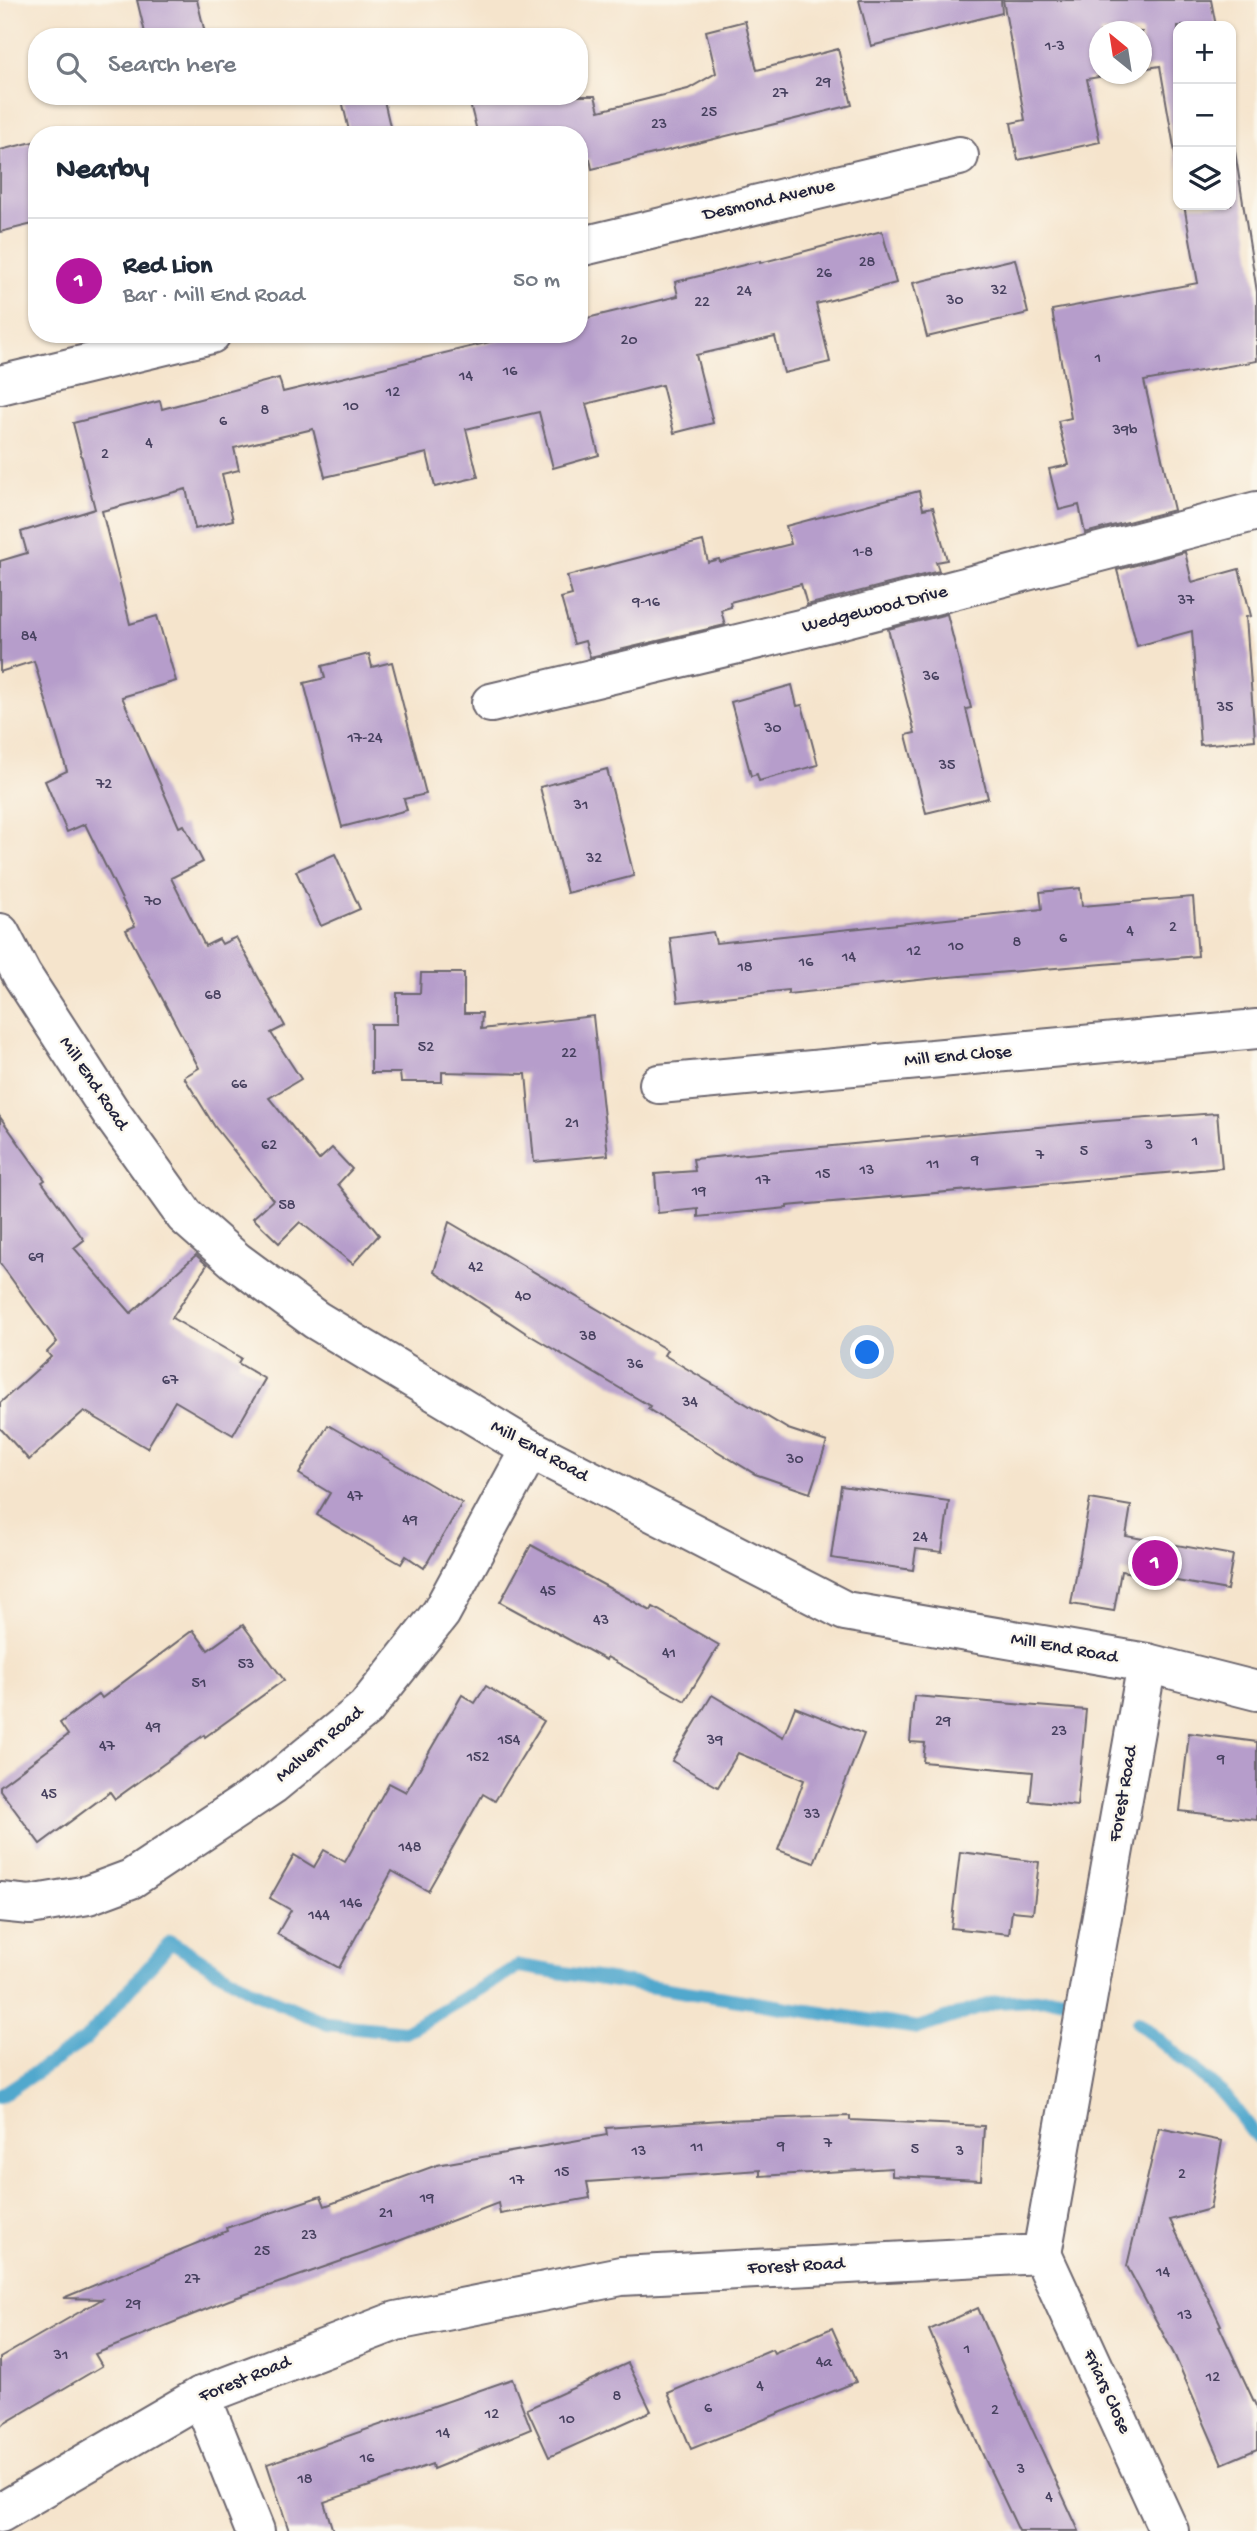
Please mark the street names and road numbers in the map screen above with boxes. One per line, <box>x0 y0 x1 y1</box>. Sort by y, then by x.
street label: Desmond Avenue <box>699 175 837 228</box>
street label: Wedgewood Drive <box>800 581 950 639</box>
street label: Mill End Road <box>53 1033 134 1137</box>
street label: Mill End Close <box>903 1041 1013 1073</box>
street label: Mill End Road <box>486 1416 594 1489</box>
street label: Mill End Road <box>1009 1628 1121 1670</box>
street label: Malvern Road <box>271 1700 370 1788</box>
street label: Forest Road <box>1104 1742 1144 1845</box>
street label: Forest Road <box>746 2253 847 2281</box>
street label: Friars Close <box>1076 2345 1136 2438</box>
street label: Forest Road <box>195 2350 296 2409</box>

